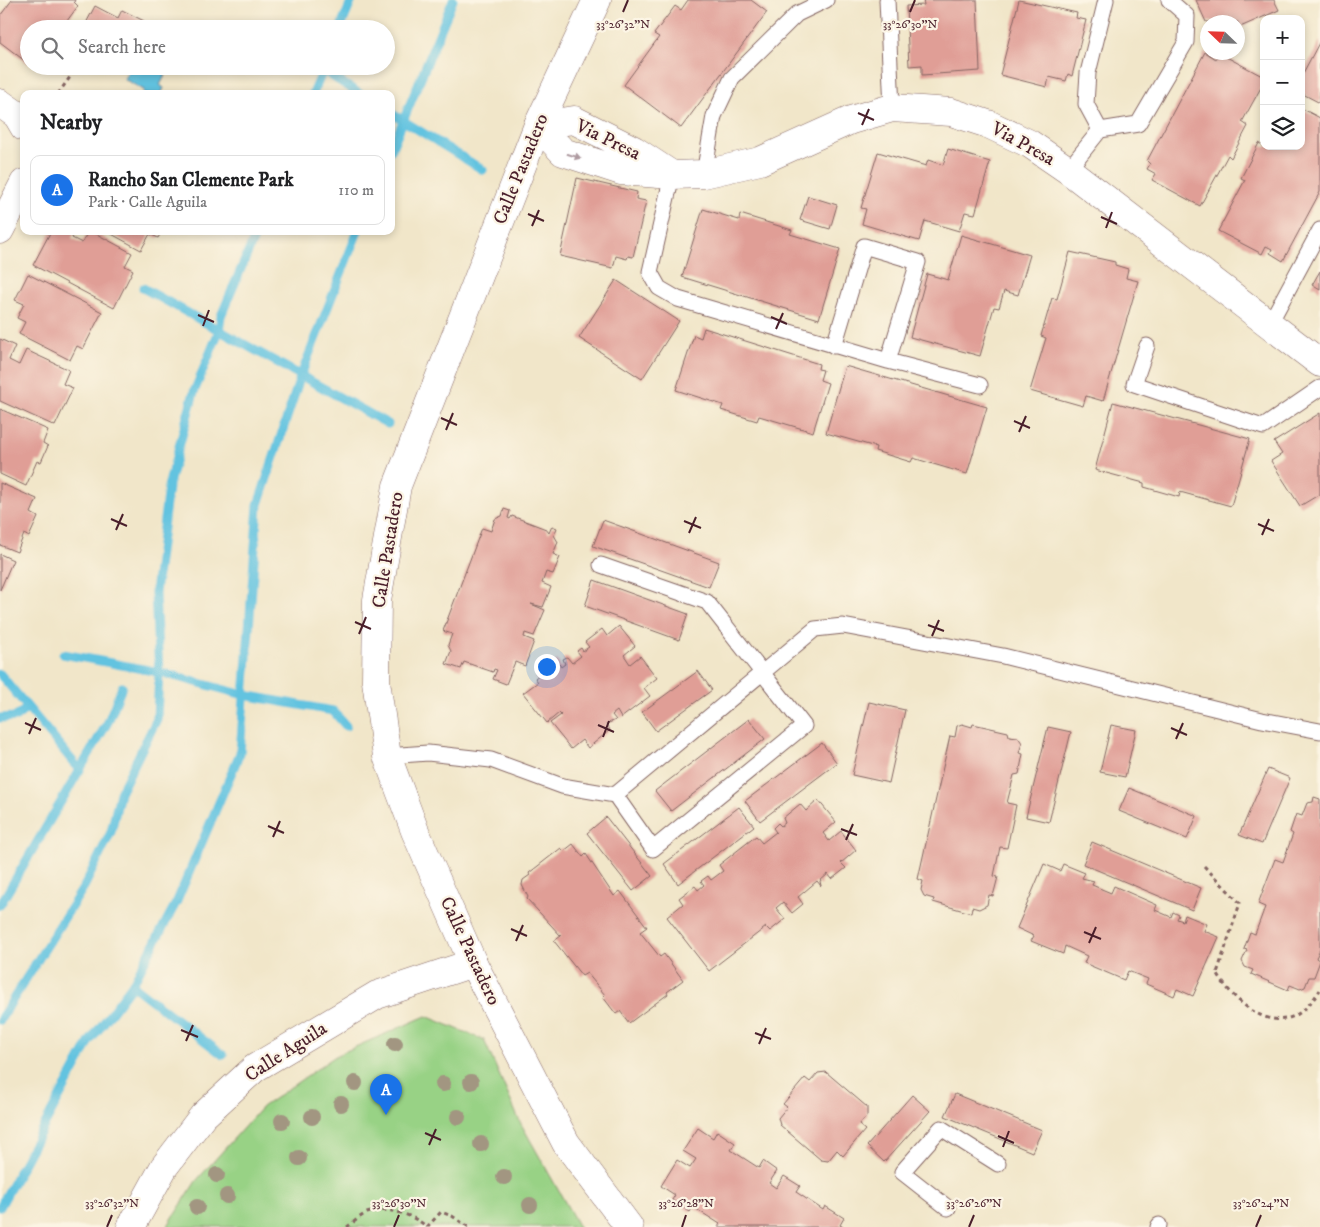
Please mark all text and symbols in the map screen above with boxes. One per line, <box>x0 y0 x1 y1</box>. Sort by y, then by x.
north arrow <box>1200 15 1245 60</box>
map controls <box>1260 15 1305 150</box>
button: + <box>1260 15 1305 60</box>
text: 33°26'32"N <box>596 17 650 32</box>
text: 33°26'30"N <box>883 17 938 32</box>
search box <box>20 20 395 75</box>
icon: search <box>38 34 66 62</box>
text: Search here <box>78 36 166 59</box>
button: − <box>1260 60 1305 105</box>
button: layers <box>1260 105 1305 150</box>
text: Nearby <box>40 110 102 136</box>
street label: Calle Pastadero <box>488 110 554 228</box>
street label: Via Presa <box>571 114 644 166</box>
street label: Via Presa <box>986 117 1059 171</box>
one-way arrow <box>567 152 582 160</box>
text: Rancho San Clemente Park <box>88 169 294 192</box>
text: A <box>52 180 62 200</box>
text: 110 m <box>338 180 374 200</box>
text: Park · Calle Aguila <box>88 192 207 212</box>
street label: Calle Pastadero <box>367 490 409 610</box>
your location <box>534 654 560 680</box>
street label: Calle Pastadero <box>435 893 505 1009</box>
street label: Calle Aguila <box>241 1017 331 1087</box>
pin: A <box>370 1074 402 1115</box>
text: 33°26'32"N <box>85 1196 139 1211</box>
text: 33°26'30"N <box>372 1196 427 1211</box>
text: 33°26'28"N <box>658 1196 714 1211</box>
text: 33°26'26"N <box>946 1196 1002 1211</box>
text: 33°26'24"N <box>1233 1196 1289 1211</box>

